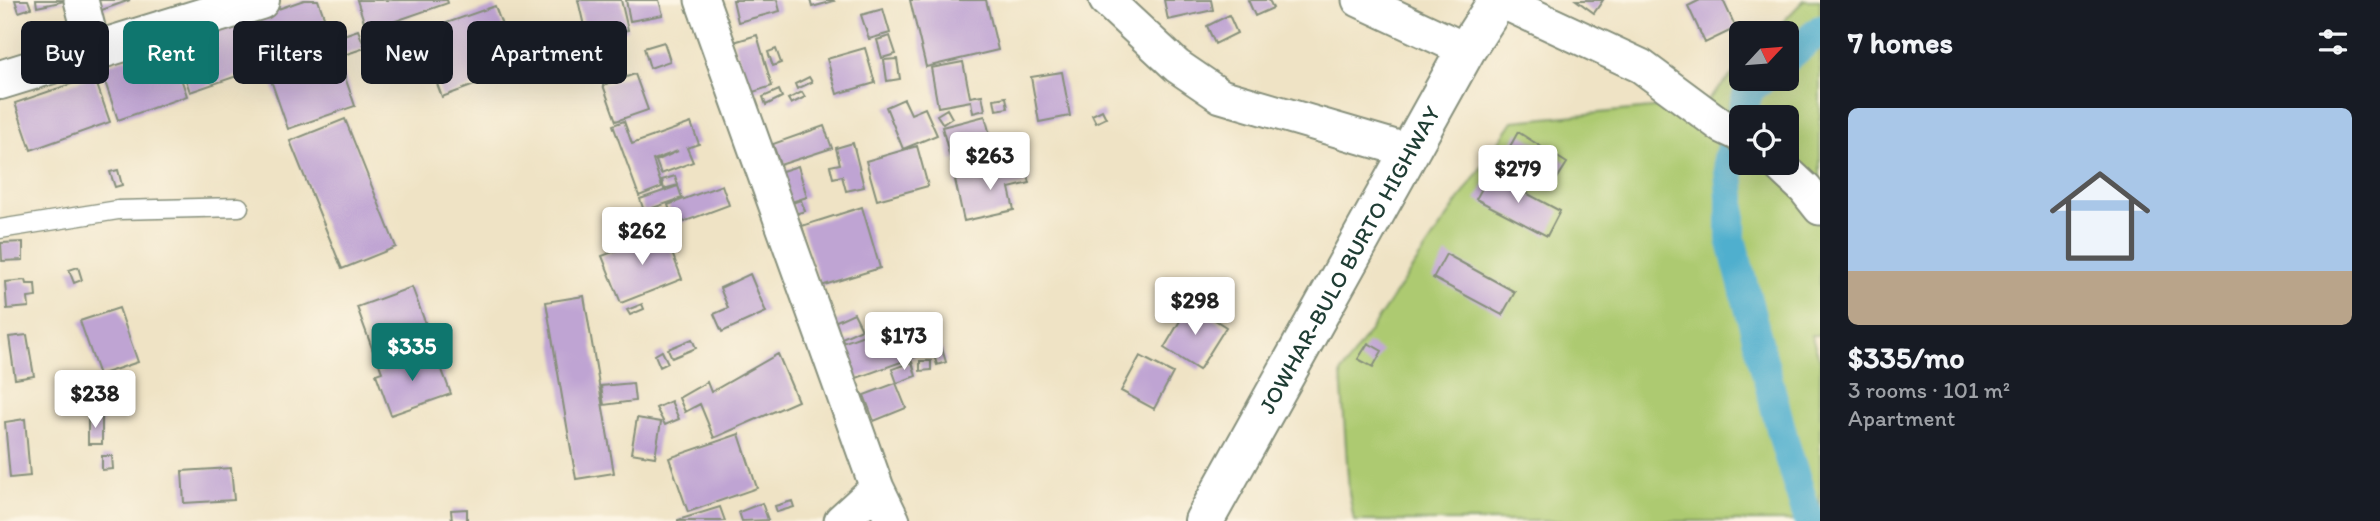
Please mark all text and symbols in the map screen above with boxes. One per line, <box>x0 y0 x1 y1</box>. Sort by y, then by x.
chip: Buy <box>21 21 109 84</box>
chip: Rent <box>123 21 219 84</box>
chip: Filters <box>233 21 347 84</box>
chip: New <box>361 21 453 84</box>
chip: Apartment <box>467 21 627 84</box>
north arrow <box>1729 21 1799 91</box>
map controls <box>1729 21 1799 175</box>
icon: filters <box>2314 23 2352 61</box>
text: 7 homes <box>1848 24 1953 61</box>
street label: JOWHAR-BULO BURTO HIGHWAY <box>1253 101 1446 418</box>
button: locate <box>1729 105 1799 175</box>
pin: $263 <box>949 132 1031 192</box>
text: $263 <box>966 141 1014 169</box>
pin: $279 <box>1477 146 1559 205</box>
icon: home <box>2037 153 2163 279</box>
text: $279 <box>1494 154 1542 182</box>
pin: $262 <box>601 208 683 267</box>
text: $262 <box>618 216 666 244</box>
pin: $298 <box>1154 278 1236 337</box>
text: $298 <box>1171 286 1219 314</box>
pin: $173 <box>863 312 945 372</box>
text: $173 <box>881 321 927 349</box>
pin: $335 <box>371 324 453 383</box>
text: $335 <box>388 332 436 360</box>
text: $335/mo <box>1848 339 1965 376</box>
pin: $238 <box>54 370 136 430</box>
text: 3 rooms · 101 m² <box>1848 376 2010 404</box>
text: $238 <box>71 379 119 407</box>
text: Apartment <box>1848 404 1955 432</box>

